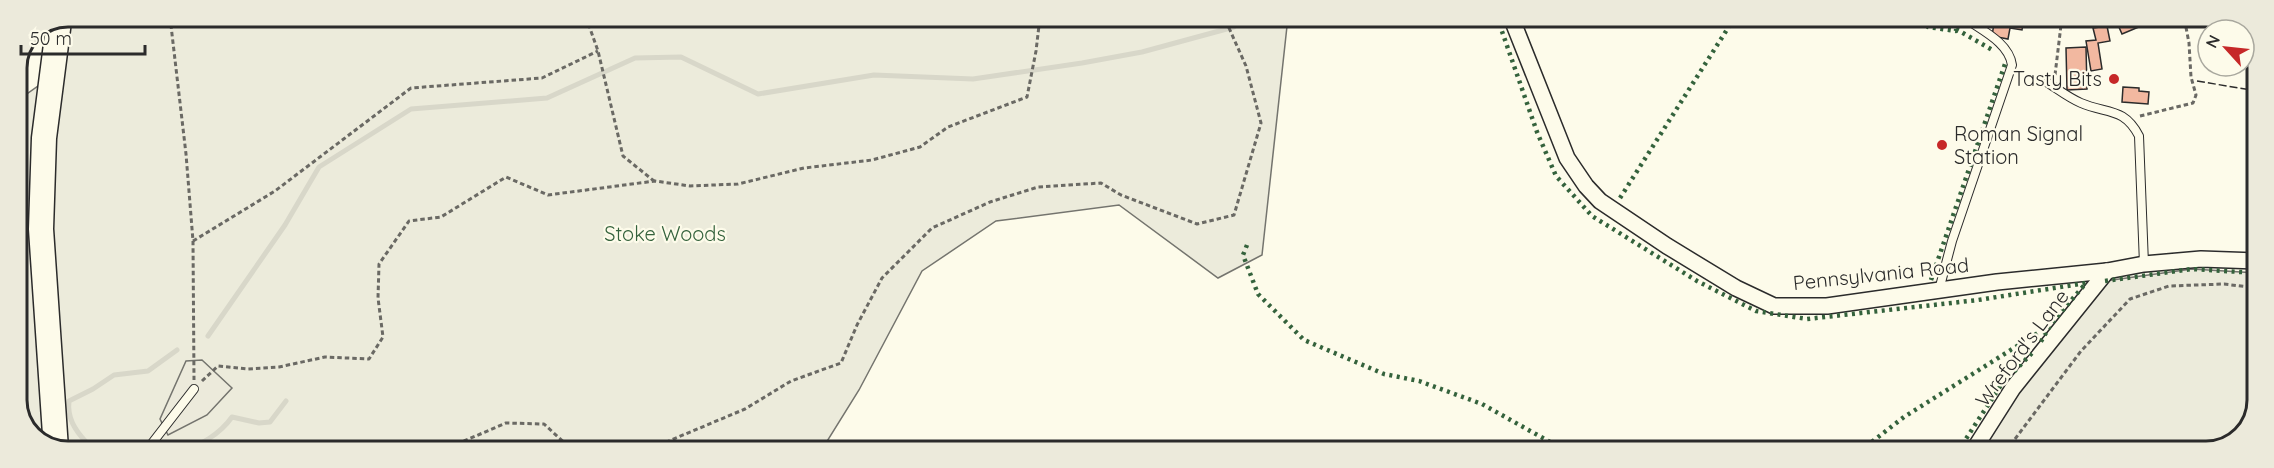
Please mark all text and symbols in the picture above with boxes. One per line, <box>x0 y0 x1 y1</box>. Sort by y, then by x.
scale bar <box>21 18 146 56</box>
north arrow <box>2196 18 2256 78</box>
text: 50 m <box>30 27 72 50</box>
text: N <box>2201 31 2224 51</box>
place label: Tasty Bits <box>2013 66 2102 91</box>
marker: Tasty Bits <box>2107 72 2121 86</box>
place label: Roman Signal Station <box>1954 121 2083 169</box>
marker: Roman Signal Station <box>1935 138 1949 152</box>
park label: Stoke Woods <box>604 221 726 246</box>
street label: Pennsylvania Road <box>1792 252 1970 295</box>
street label: Wreford's Lane <box>1969 284 2074 411</box>

